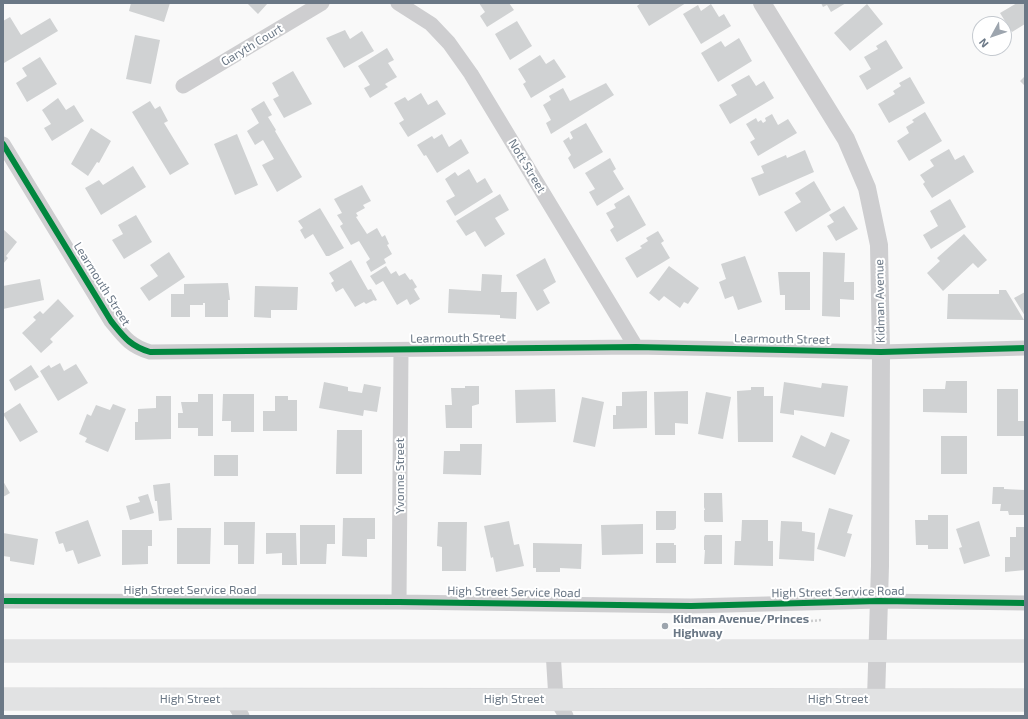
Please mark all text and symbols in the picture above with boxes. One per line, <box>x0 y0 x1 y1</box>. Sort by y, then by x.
north arrow <box>972 16 1012 56</box>
street label: Garyth Court <box>219 21 285 69</box>
text: N <box>976 36 991 51</box>
street label: Nott Street <box>505 136 549 196</box>
street label: Learmouth Street <box>71 240 133 328</box>
street label: Kidman Avenue <box>872 259 888 343</box>
street label: Learmouth Street <box>410 330 506 346</box>
street label: Learmouth Street <box>734 331 830 347</box>
street label: Yvonne Street <box>393 438 407 514</box>
street label: High Street Service Road <box>123 583 257 597</box>
street label: High Street Service Road <box>447 584 581 600</box>
street label: High Street Service Road <box>771 584 905 600</box>
place label: Kidman Avenue/Princes Highway <box>673 612 809 640</box>
marker: Kidman Avenue/Princes Highway <box>660 621 670 631</box>
street label: High Street <box>160 692 220 706</box>
street label: High Street <box>484 692 544 706</box>
street label: High Street <box>808 692 868 706</box>

